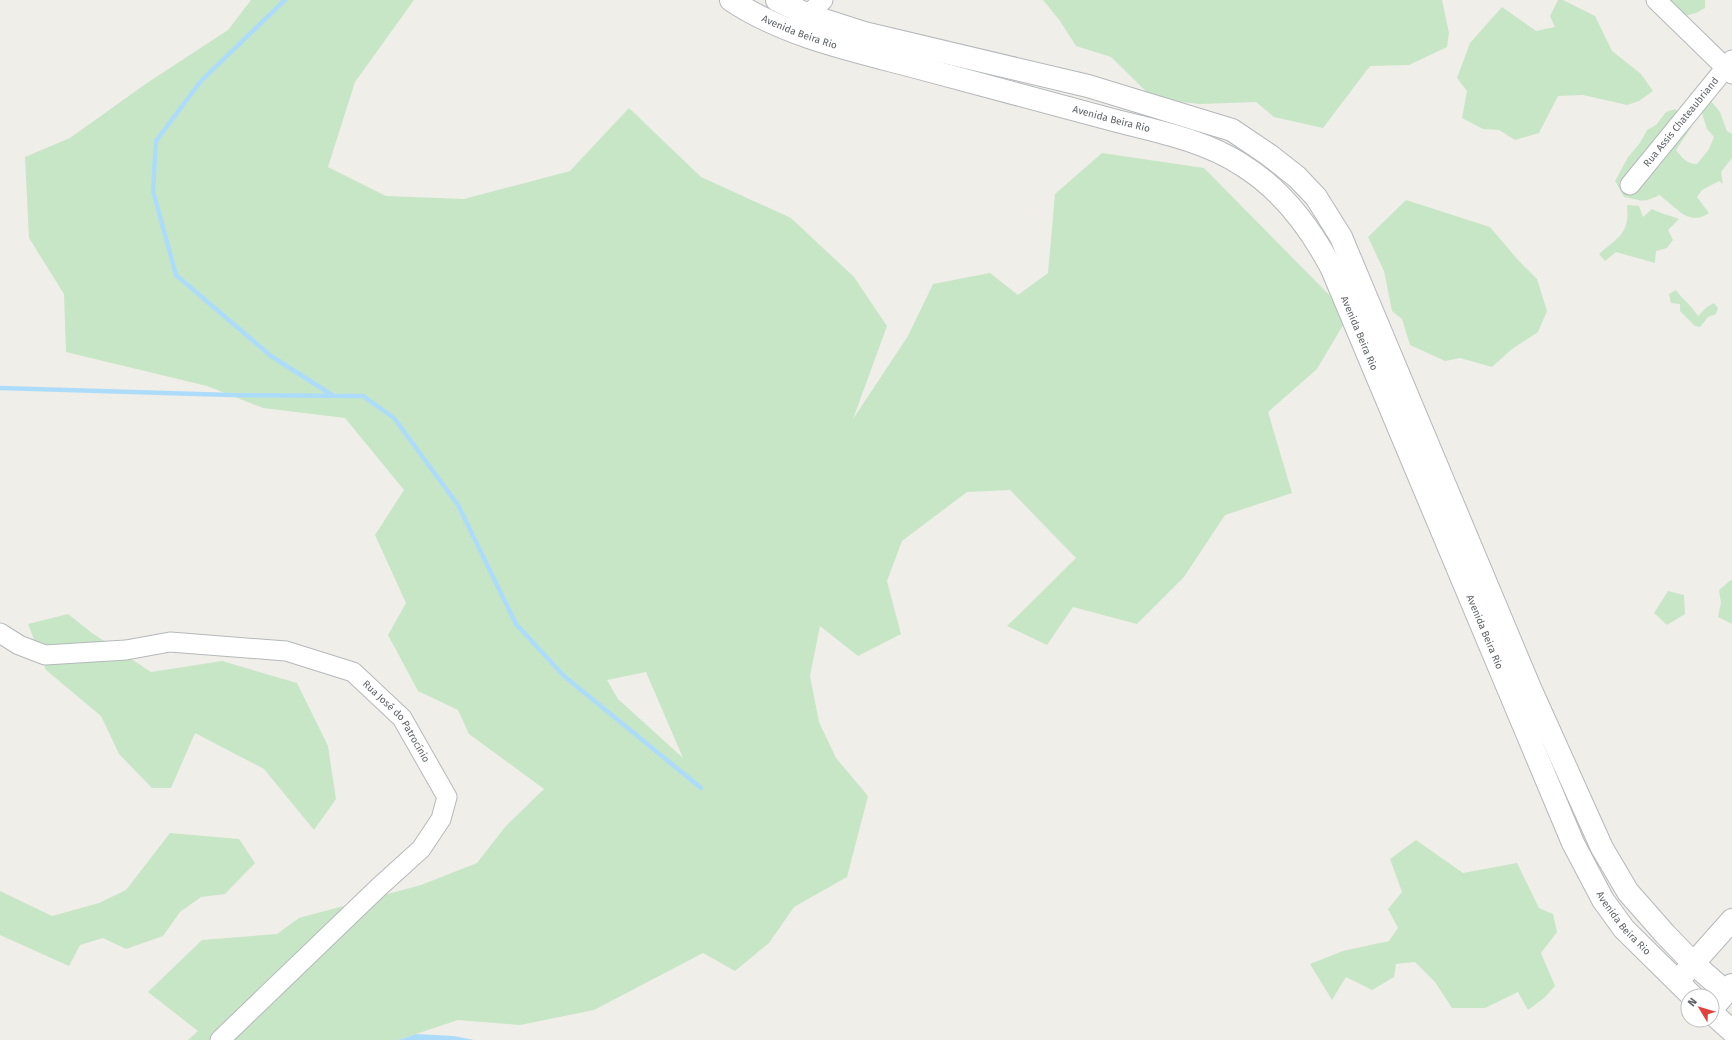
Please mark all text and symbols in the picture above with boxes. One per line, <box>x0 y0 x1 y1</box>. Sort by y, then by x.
street label: Avenida Beira Rio <box>760 13 839 52</box>
street label: Rua Assis Chateaubriand <box>1641 75 1721 169</box>
street label: Avenida Beira Rio <box>1071 103 1152 135</box>
street label: Avenida Beira Rio <box>1338 294 1380 373</box>
street label: Avenida Beira Rio <box>1464 593 1505 671</box>
street label: Rua José do Patrocínio <box>360 678 432 765</box>
street label: Avenida Beira Rio <box>1594 889 1653 958</box>
north arrow <box>1680 988 1720 1028</box>
text: N <box>1685 995 1700 1009</box>

